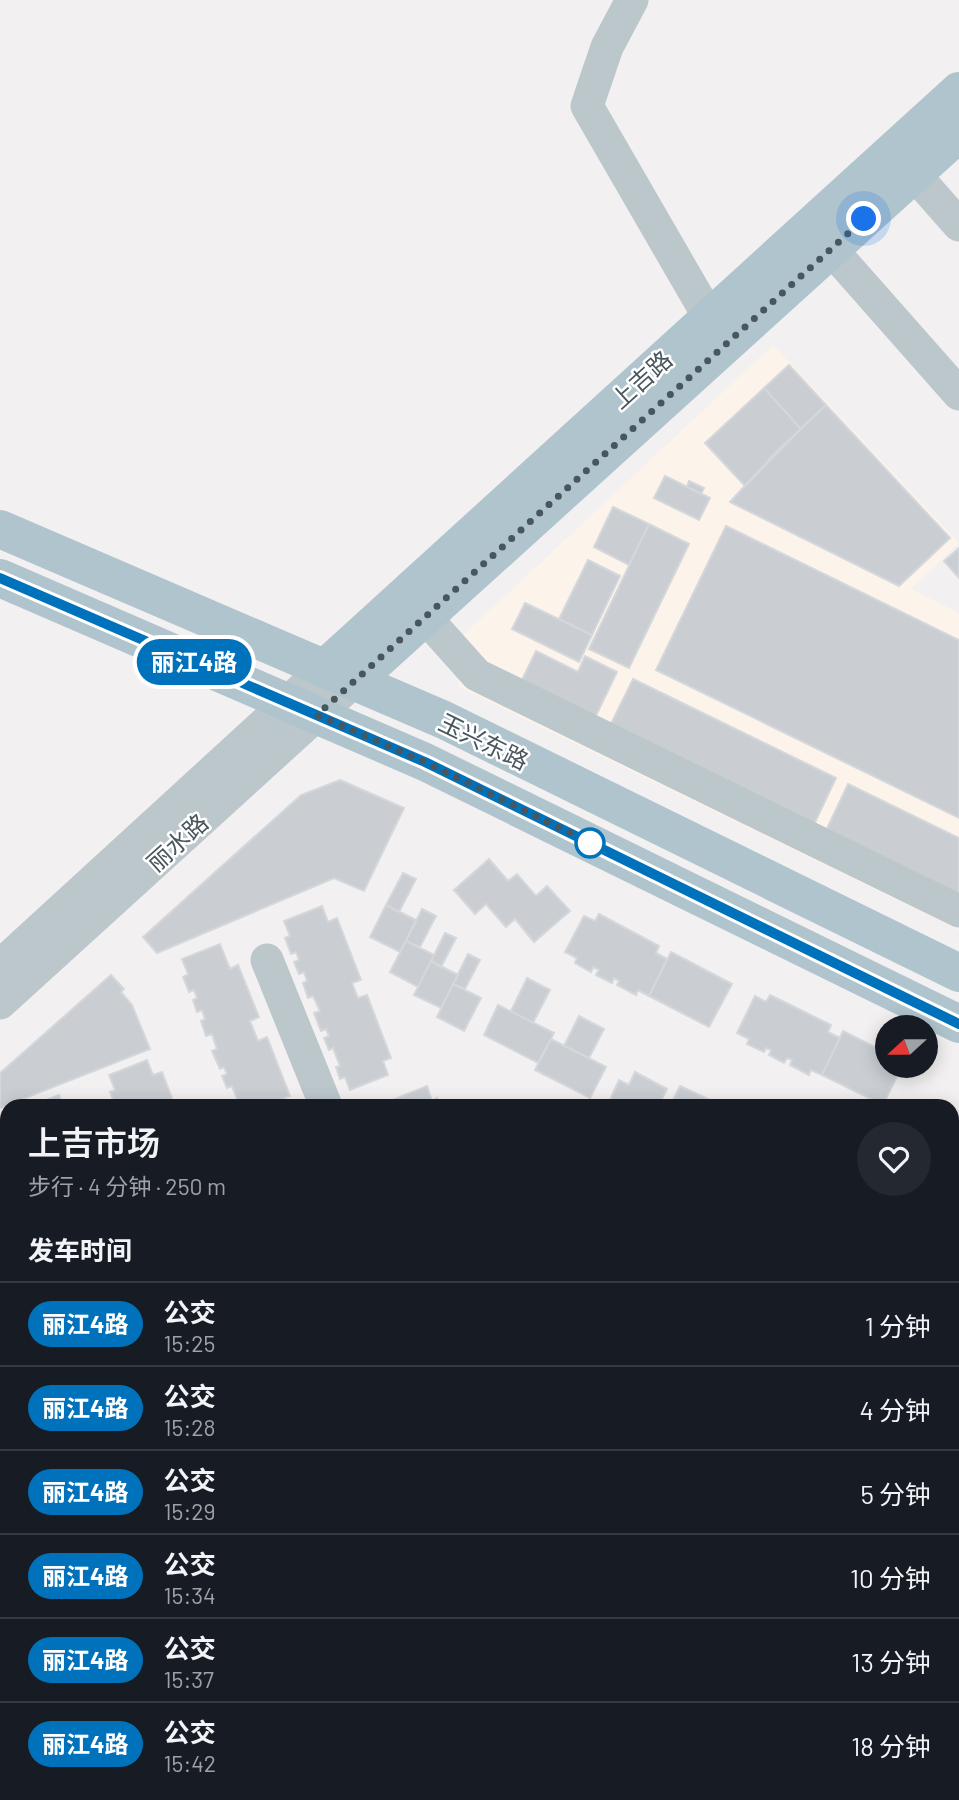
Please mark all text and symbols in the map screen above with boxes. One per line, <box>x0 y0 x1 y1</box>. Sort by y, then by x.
your location <box>846 201 881 236</box>
street label: 上吉路 <box>605 344 677 414</box>
line badge: 丽江4路 <box>145 639 243 685</box>
text: 丽江4路 <box>151 647 237 676</box>
street label: 玉兴东路 <box>435 707 533 775</box>
street label: 丽水路 <box>141 807 213 877</box>
unlabelled marker <box>575 828 605 858</box>
north arrow <box>875 1015 938 1078</box>
map controls <box>875 1015 938 1078</box>
text: 上吉市场 <box>28 1122 160 1162</box>
button: heart <box>857 1122 931 1196</box>
text: 步行 · 4 分钟 · 250 m <box>28 1172 226 1200</box>
text: 发车时间 <box>28 1234 132 1265</box>
text: 公交 <box>164 1296 216 1327</box>
text: 丽江4路 <box>42 1309 129 1338</box>
text: 1 分钟 <box>865 1310 931 1341</box>
text: 15:25 <box>164 1329 215 1357</box>
text: 公交 <box>164 1380 216 1411</box>
text: 丽江4路 <box>42 1393 129 1422</box>
text: 4 分钟 <box>859 1394 931 1425</box>
text: 15:28 <box>164 1413 216 1441</box>
text: 公交 <box>164 1464 216 1495</box>
text: 丽江4路 <box>42 1477 129 1506</box>
text: 5 分钟 <box>860 1478 931 1509</box>
text: 15:29 <box>164 1497 216 1525</box>
text: 公交 <box>164 1548 216 1579</box>
text: 丽江4路 <box>42 1561 129 1590</box>
text: 10 分钟 <box>850 1562 931 1593</box>
text: 15:34 <box>164 1581 216 1609</box>
text: 公交 <box>164 1632 216 1663</box>
text: 丽江4路 <box>42 1645 129 1674</box>
text: 13 分钟 <box>851 1646 931 1677</box>
text: 15:37 <box>164 1665 214 1693</box>
text: 公交 <box>164 1716 216 1747</box>
text: 丽江4路 <box>42 1729 129 1758</box>
text: 18 分钟 <box>851 1730 931 1761</box>
text: 15:42 <box>164 1749 216 1777</box>

